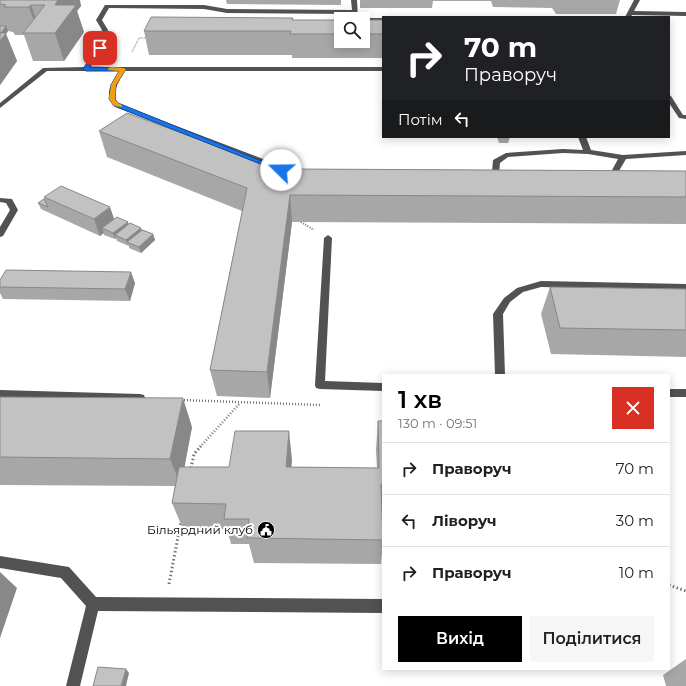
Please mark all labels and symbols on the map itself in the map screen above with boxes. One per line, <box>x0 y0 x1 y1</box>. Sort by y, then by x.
pin <box>83 31 117 65</box>
position arrow <box>260 149 302 191</box>
public building icon: Більярдний клуб <box>256 520 276 540</box>
place label: Більярдний клуб <box>147 522 253 537</box>

